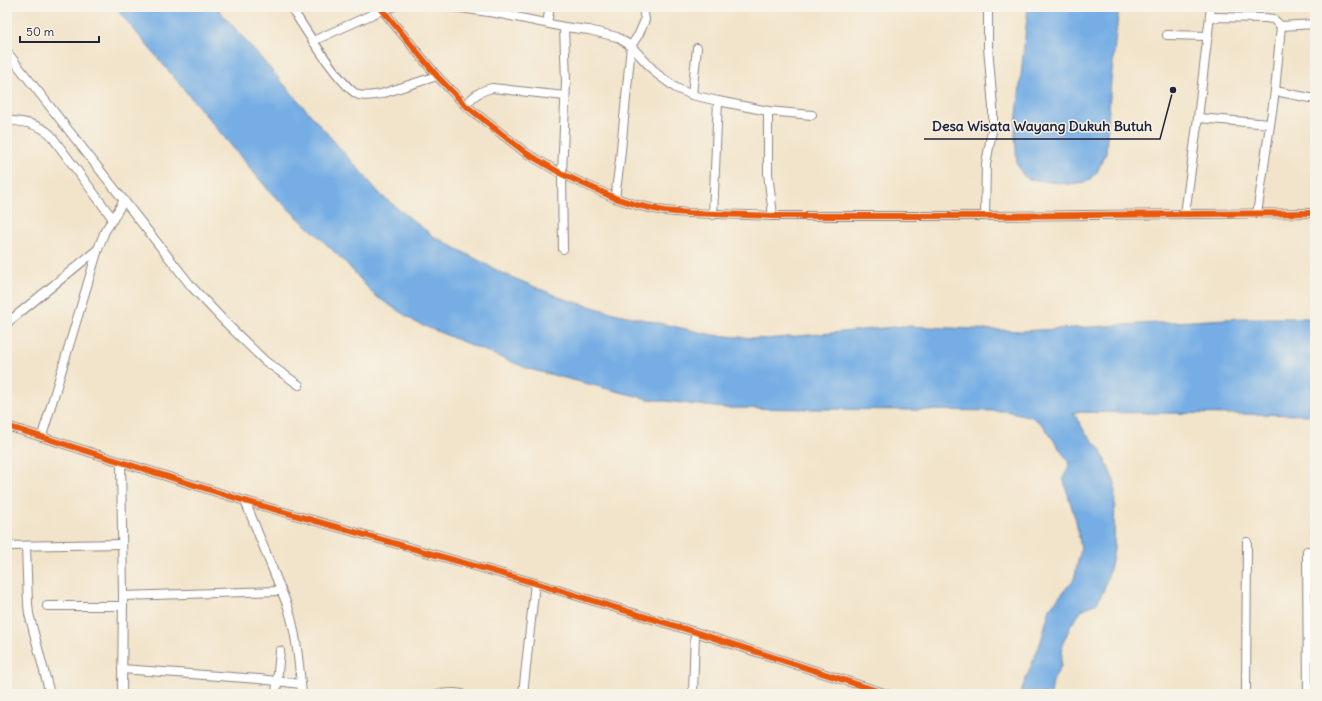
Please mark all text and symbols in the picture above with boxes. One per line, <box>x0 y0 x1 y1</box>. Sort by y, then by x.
scale bar <box>20 18 99 44</box>
text: 50 m <box>26 24 55 39</box>
callout: Desa Wisata Wayang Dukuh Butuh <box>924 113 1160 139</box>
text: Desa Wisata Wayang Dukuh Butuh <box>932 117 1152 135</box>

